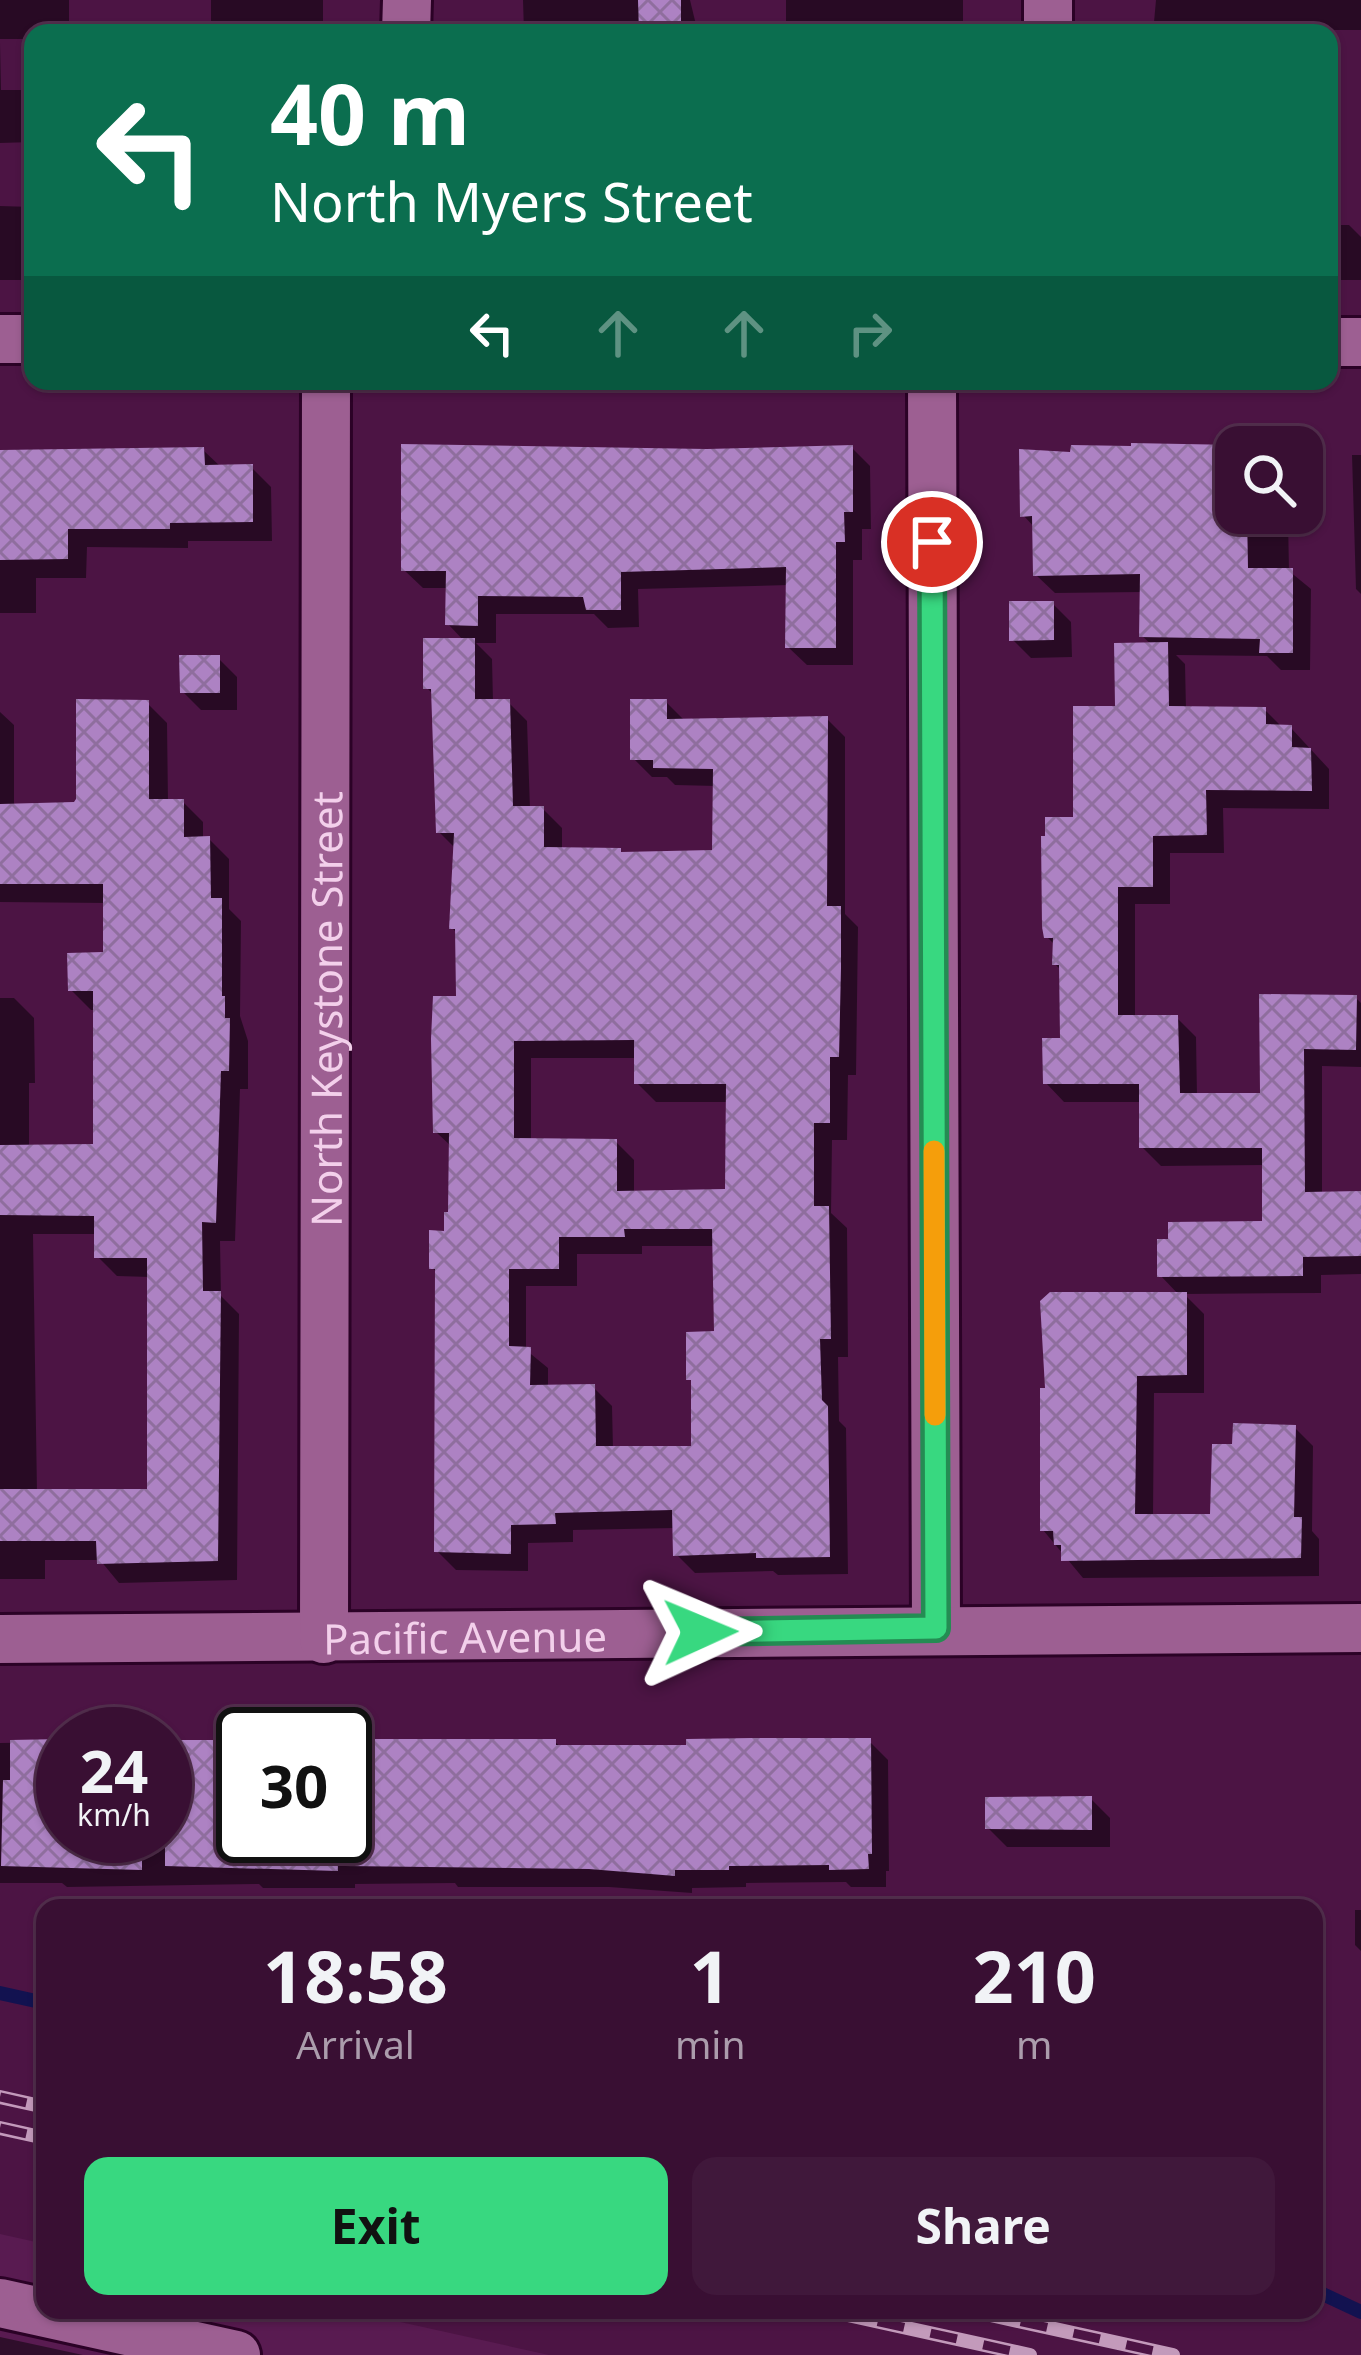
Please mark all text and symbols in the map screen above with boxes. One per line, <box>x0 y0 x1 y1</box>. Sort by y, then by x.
text: 40 m <box>270 55 470 170</box>
icon: left <box>72 72 228 228</box>
text: North Myers Street <box>270 164 753 238</box>
icon: left <box>459 300 525 366</box>
icon: ahead <box>585 300 651 366</box>
icon: ahead <box>711 300 777 366</box>
icon: right <box>837 300 903 366</box>
map controls <box>1215 426 1323 534</box>
button: search <box>1215 426 1323 534</box>
pin <box>881 491 983 593</box>
icon: arrive <box>899 509 965 575</box>
street label: North Keystone Street <box>296 791 354 1227</box>
position arrow <box>637 1569 763 1695</box>
street label: Pacific Avenue <box>323 1606 607 1666</box>
speed limit sign: 30 <box>216 1707 372 1863</box>
text: 24 <box>80 1729 148 1811</box>
text: km/h <box>77 1794 151 1835</box>
text: 18:58 <box>263 1926 448 2024</box>
text: 1 <box>690 1926 731 2024</box>
text: 210 <box>972 1926 1096 2024</box>
text: Arrival <box>296 2017 415 2070</box>
text: min <box>675 2017 746 2070</box>
text: m <box>1016 2017 1052 2070</box>
button: Exit <box>84 2157 668 2295</box>
button: Share <box>692 2157 1275 2295</box>

